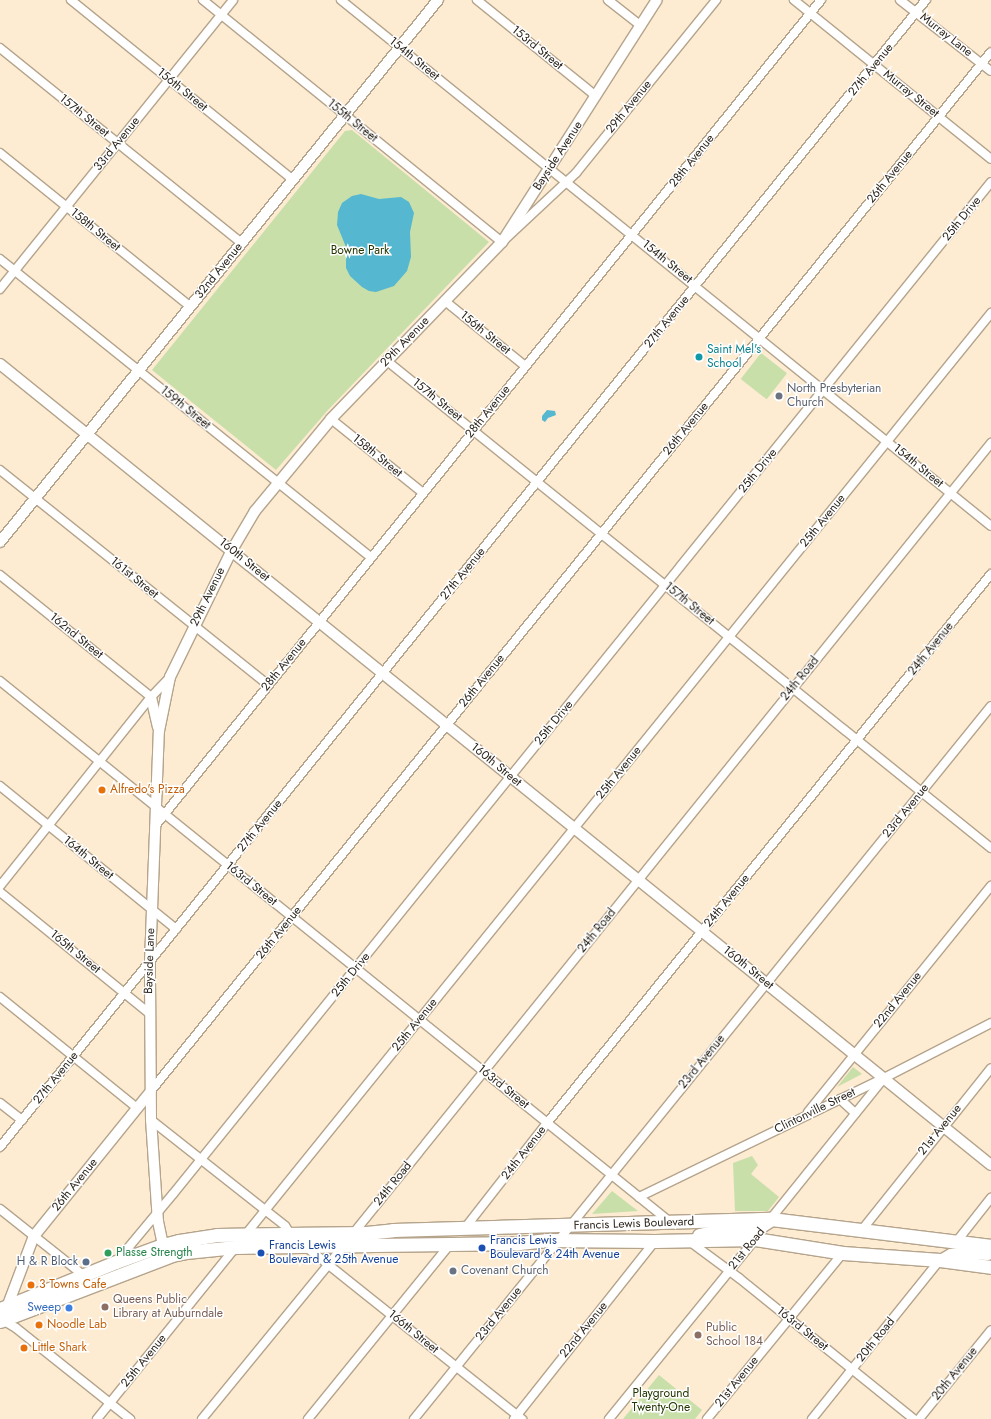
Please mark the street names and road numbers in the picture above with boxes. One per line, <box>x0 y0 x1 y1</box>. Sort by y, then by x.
street label: Murray Lane <box>917 10 975 60</box>
street label: 153rd Street <box>508 23 566 73</box>
street label: 154th Street <box>386 34 442 84</box>
street label: 27th Avenue <box>845 41 897 99</box>
street label: 156th Street <box>154 65 210 115</box>
street label: Murray Street <box>880 67 942 121</box>
street label: 29th Avenue <box>603 78 655 136</box>
street label: 157th Street <box>56 92 112 140</box>
street label: 155th Street <box>324 96 380 146</box>
street label: 33rd Avenue <box>91 114 143 174</box>
street label: Bayside Avenue <box>530 119 586 193</box>
street label: 28th Avenue <box>666 132 718 190</box>
street label: 26th Avenue <box>864 148 916 206</box>
street label: 25th Drive <box>940 194 984 244</box>
street label: 158th Street <box>67 205 123 255</box>
street label: 154th Street <box>639 237 695 287</box>
street label: 32nd Avenue <box>192 240 246 302</box>
street label: 27th Avenue <box>641 293 693 351</box>
street label: 156th Street <box>457 308 513 358</box>
street label: 29th Avenue <box>378 314 432 370</box>
street label: 157th Street <box>409 376 465 424</box>
street label: 159th Street <box>157 383 213 433</box>
street label: 28th Avenue <box>462 383 514 441</box>
street label: 26th Avenue <box>660 400 712 458</box>
street label: 158th Street <box>349 431 405 481</box>
street label: 154th Street <box>890 441 946 491</box>
street label: 25th Drive <box>736 446 780 496</box>
street label: 25th Avenue <box>797 492 849 550</box>
street label: 160th Street <box>216 535 272 585</box>
street label: 27th Avenue <box>437 545 489 603</box>
street label: 161st Street <box>107 554 161 602</box>
street label: 29th Avenue <box>188 565 228 629</box>
street label: 157th Street <box>661 580 717 628</box>
street label: 162nd Street <box>46 610 106 662</box>
street label: 24th Avenue <box>905 620 957 678</box>
street label: 28th Avenue <box>258 636 310 694</box>
street label: 26th Avenue <box>456 652 508 710</box>
street label: 24th Road <box>778 654 822 704</box>
street label: 25th Drive <box>532 698 576 748</box>
street label: 160th Street <box>468 740 524 790</box>
street label: 25th Avenue <box>593 744 645 802</box>
street label: 23rd Avenue <box>880 781 932 841</box>
street label: 27th Avenue <box>234 797 286 855</box>
street label: 164th Street <box>60 833 116 883</box>
street label: 163rd Street <box>222 859 280 909</box>
street label: 24th Avenue <box>701 872 753 930</box>
street label: 26th Avenue <box>253 904 305 962</box>
street label: 24th Road <box>575 906 619 956</box>
street label: 165th Street <box>47 927 103 977</box>
street label: Bayside Lane <box>142 928 158 994</box>
street label: 160th Street <box>720 943 776 993</box>
street label: 25th Drive <box>329 950 373 1000</box>
street label: 22nd Avenue <box>871 969 925 1031</box>
street label: 25th Avenue <box>389 996 441 1054</box>
street label: 23rd Avenue <box>676 1032 728 1092</box>
street label: 27th Avenue <box>30 1049 82 1107</box>
street label: 163rd Street <box>474 1062 532 1112</box>
street label: Clintonville Street <box>772 1085 858 1137</box>
street label: 21st Avenue <box>915 1102 965 1158</box>
street label: 24th Avenue <box>499 1123 549 1183</box>
street label: 26th Avenue <box>49 1156 101 1214</box>
street label: 24th Road <box>371 1159 415 1209</box>
street label: Francis Lewis Boulevard <box>573 1215 695 1233</box>
street label: 21st Road <box>726 1225 768 1273</box>
street label: 23rd Avenue <box>473 1284 525 1344</box>
street label: 22nd Avenue <box>557 1299 611 1361</box>
street label: 163rd Street <box>773 1304 831 1354</box>
street label: 166th Street <box>385 1307 441 1357</box>
street label: 20th Road <box>854 1315 898 1365</box>
street label: 25th Avenue <box>118 1332 170 1390</box>
street label: 20th Avenue <box>929 1345 981 1403</box>
street label: 21st Avenue <box>712 1354 762 1410</box>

